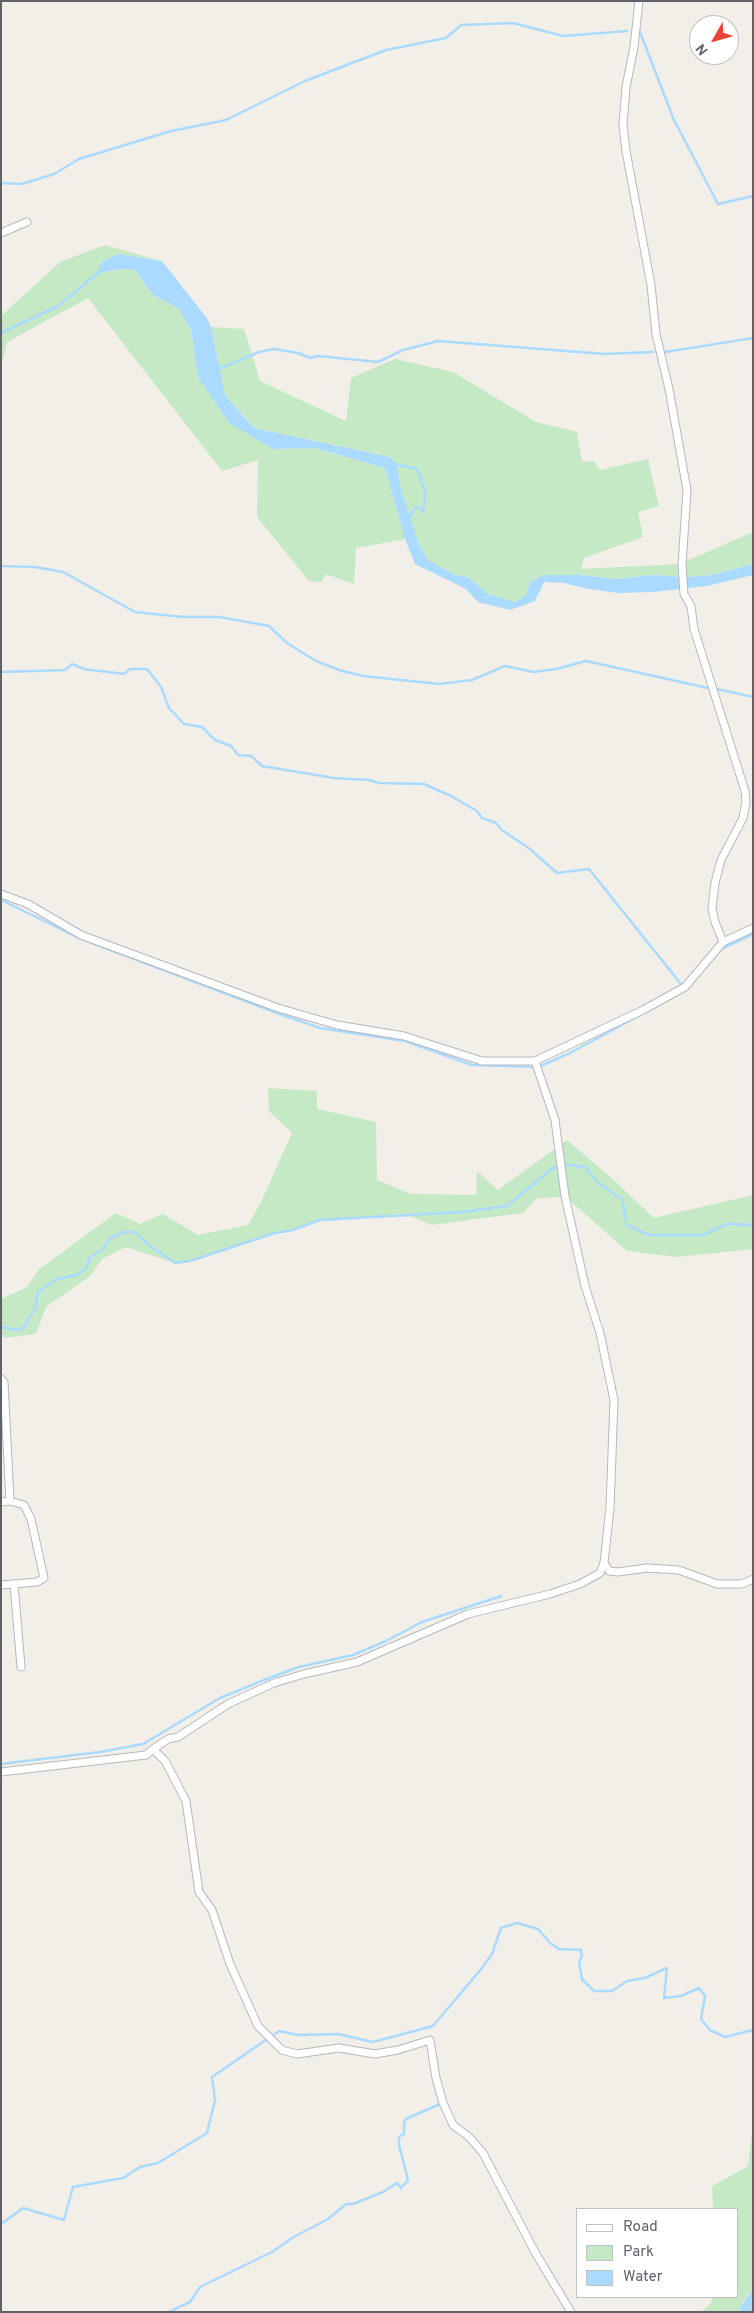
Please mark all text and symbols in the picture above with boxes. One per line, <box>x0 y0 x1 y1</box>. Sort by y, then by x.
north arrow <box>689 15 739 65</box>
text: N <box>693 40 712 58</box>
legend <box>576 2208 739 2298</box>
text: Road <box>623 2218 658 2237</box>
text: Park <box>623 2243 654 2262</box>
text: Water <box>623 2268 662 2287</box>

